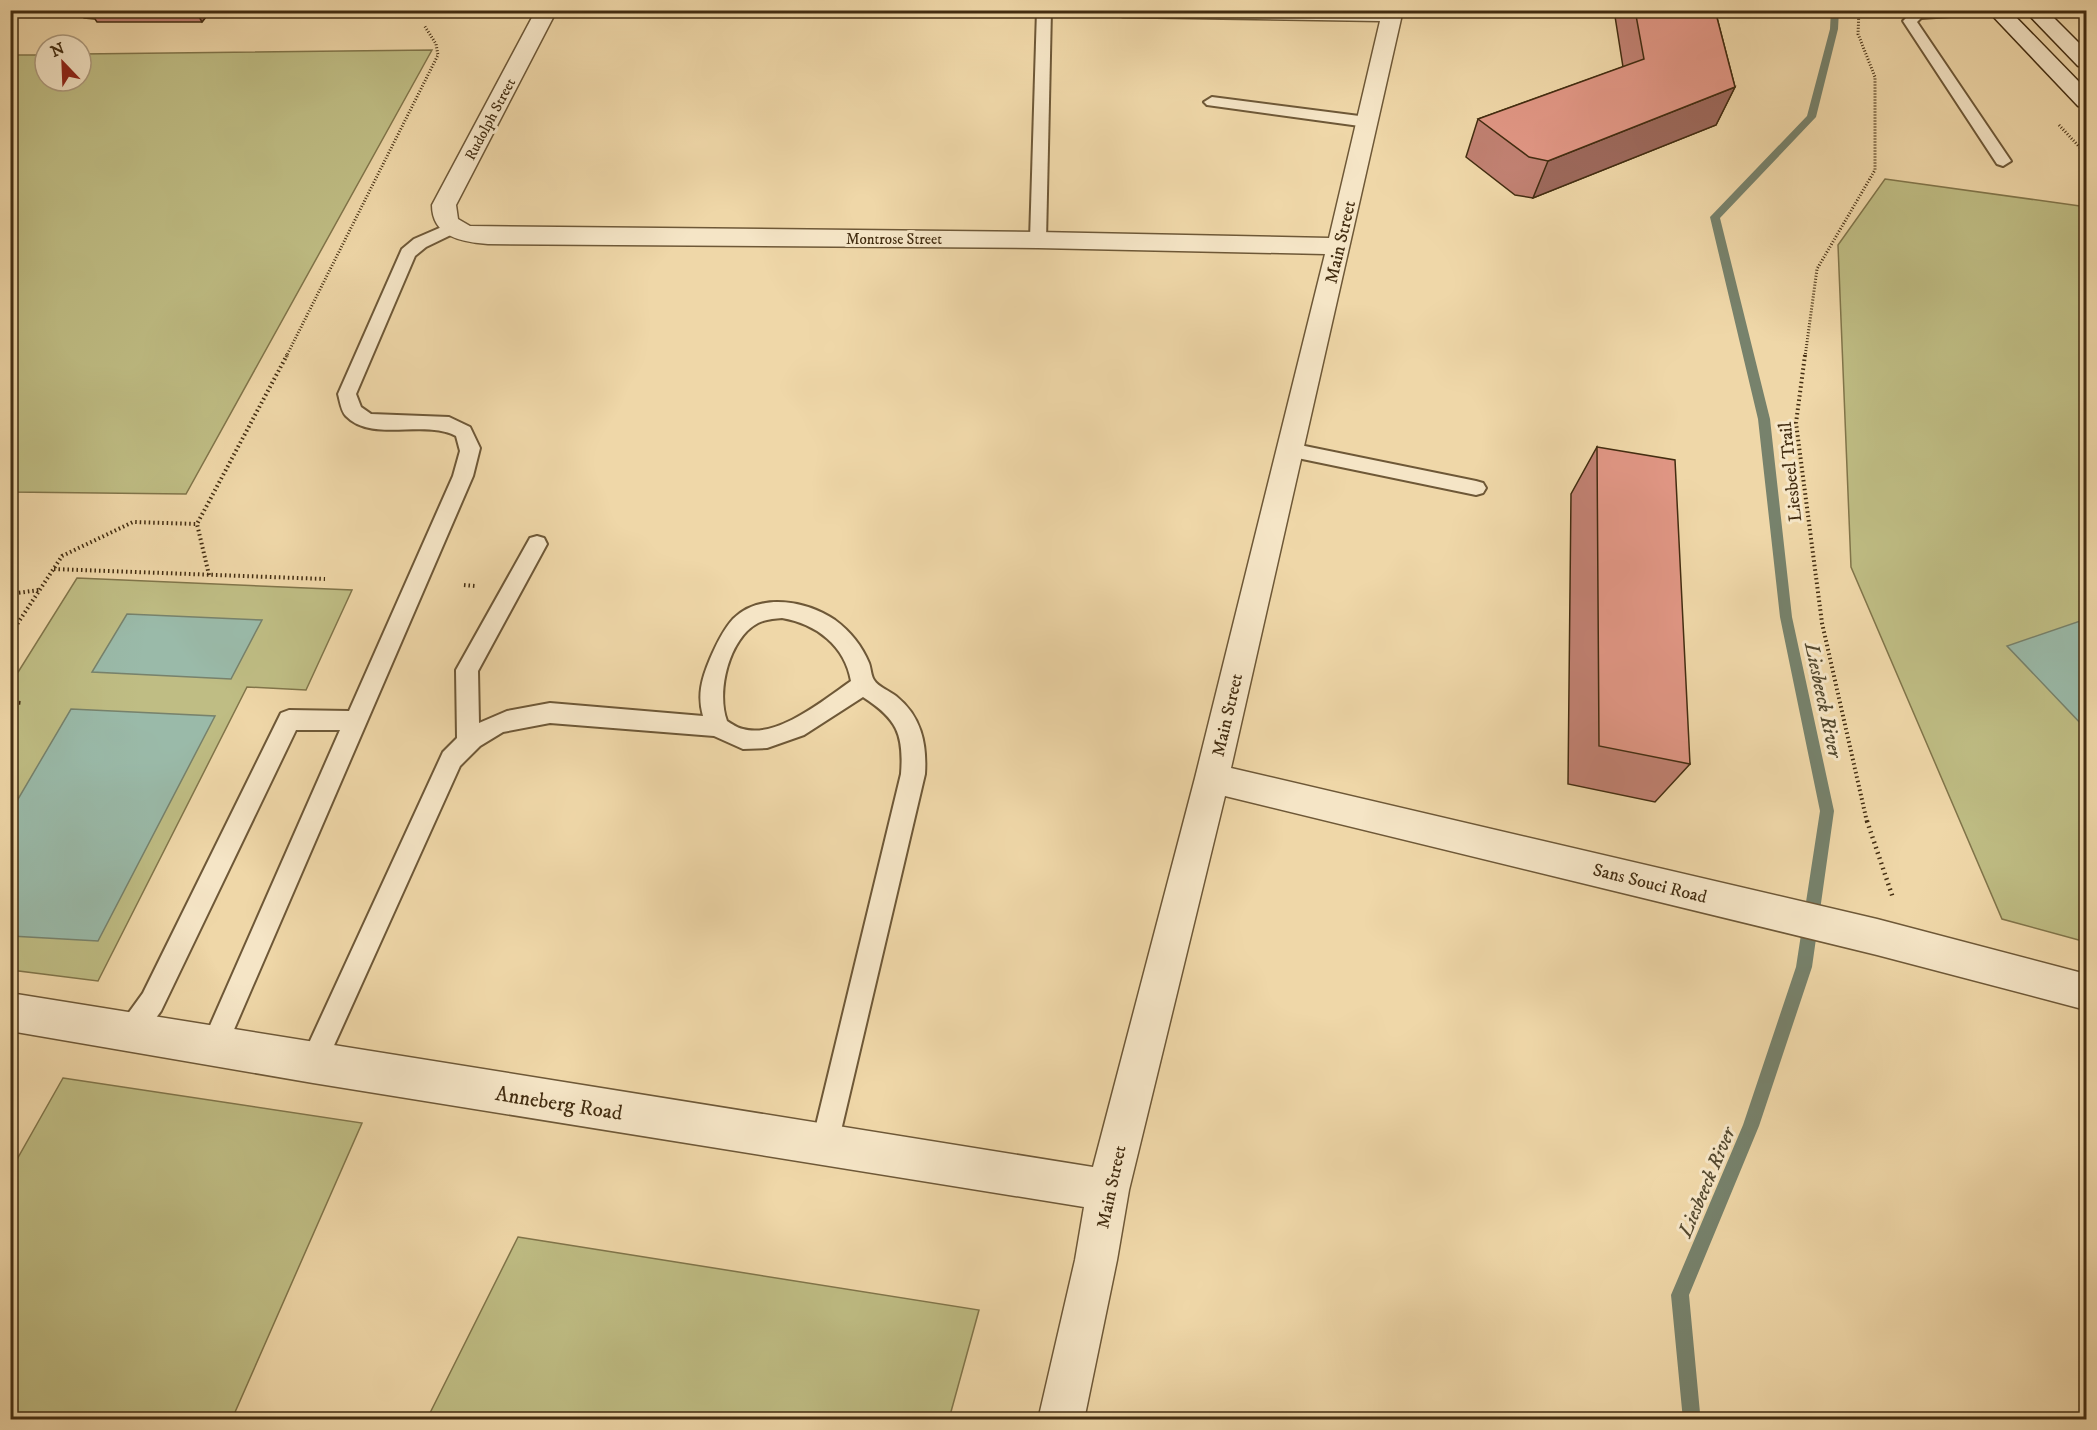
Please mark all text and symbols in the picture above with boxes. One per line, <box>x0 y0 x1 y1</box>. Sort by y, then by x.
north arrow <box>33 33 93 93</box>
text: N <box>48 38 67 62</box>
street label: Rudolph Street <box>461 75 520 164</box>
street label: Main Street <box>1321 198 1361 286</box>
street label: Montrose Street <box>846 230 942 249</box>
street label: Liesbeel Trail <box>1775 421 1807 523</box>
water label: Liesbeeck River <box>1798 640 1847 762</box>
street label: Main Street <box>1208 671 1248 759</box>
street label: Sans Souci Road <box>1590 859 1709 909</box>
street label: Anneberg Road <box>493 1081 625 1127</box>
water label: Liesbeeck River <box>1673 1122 1742 1242</box>
street label: Main Street <box>1092 1143 1132 1231</box>

